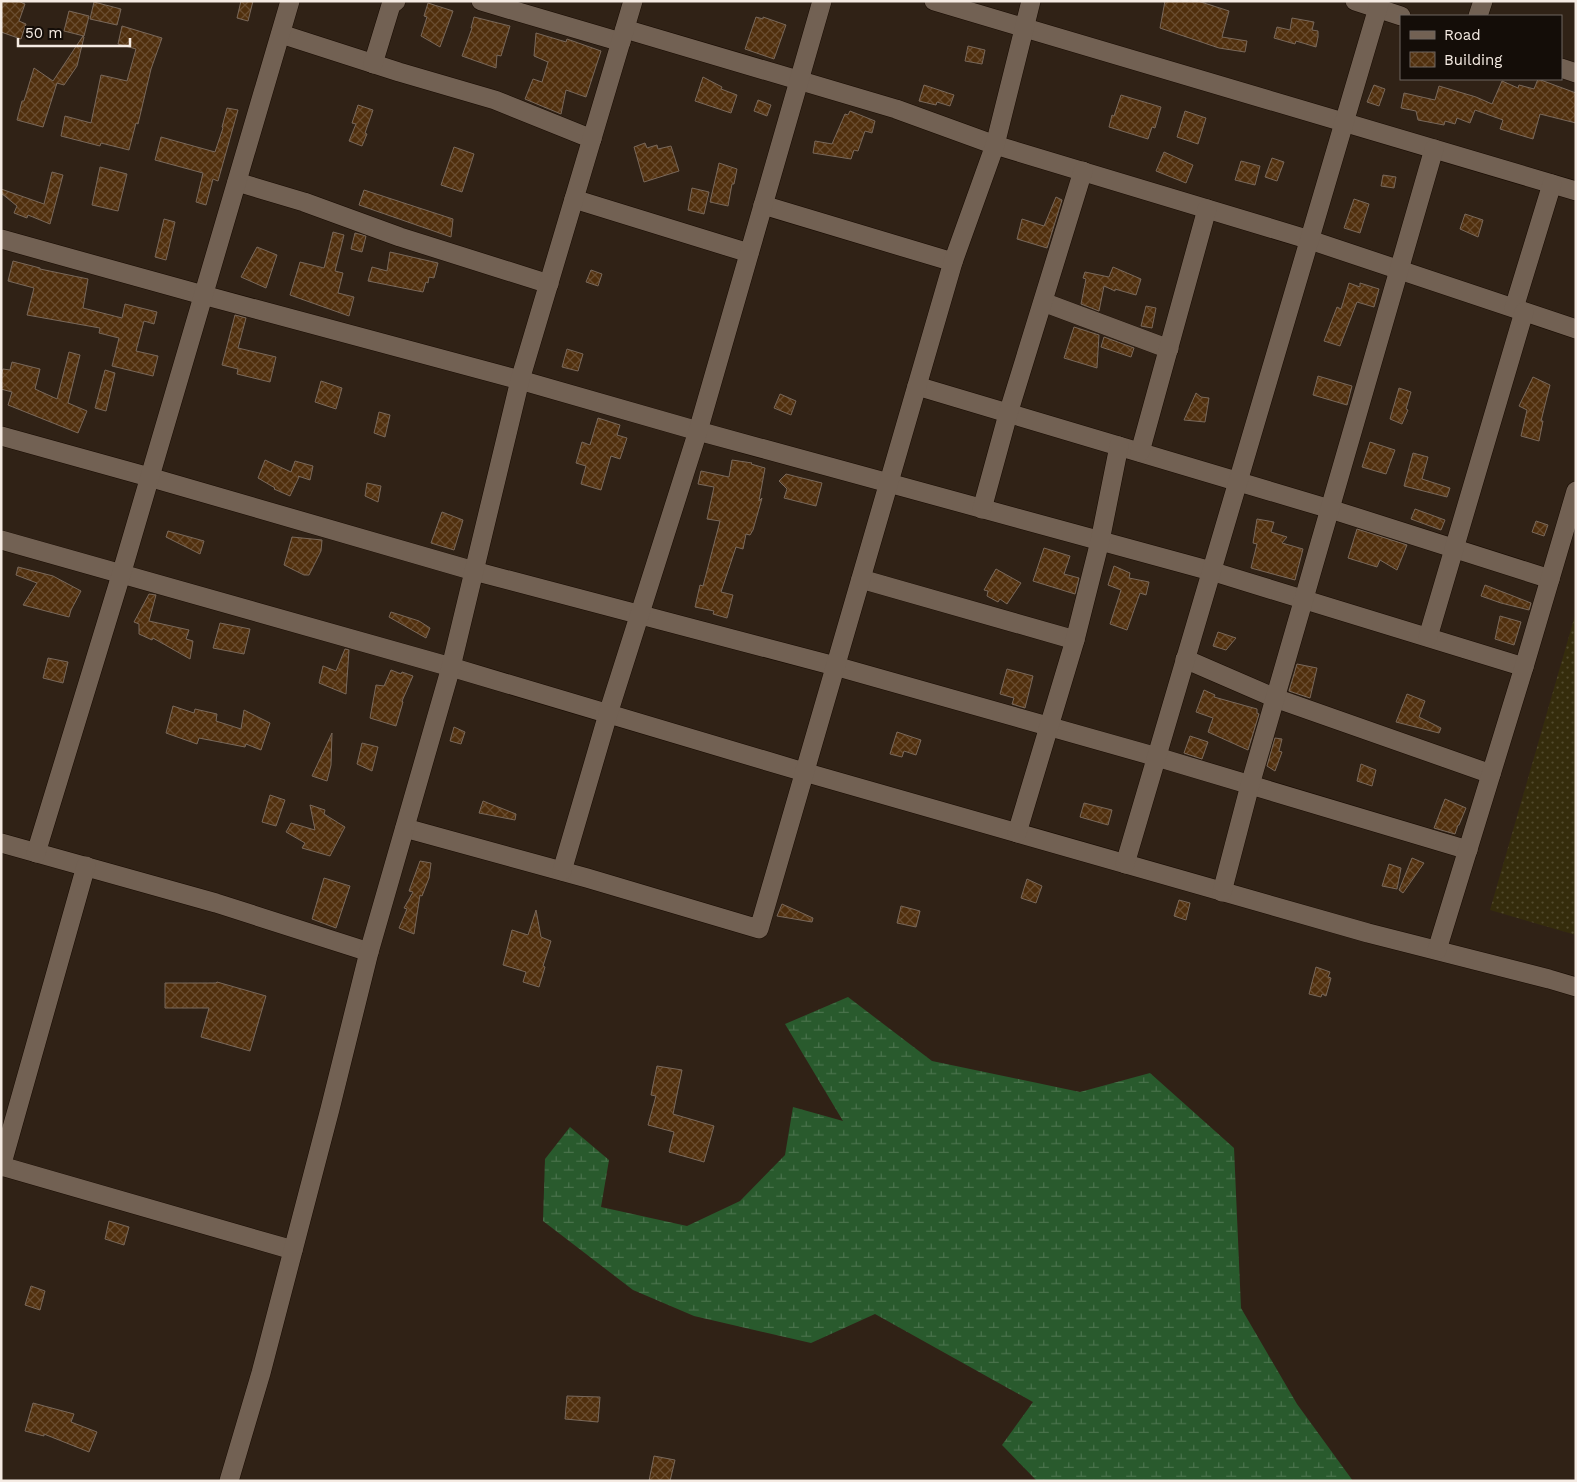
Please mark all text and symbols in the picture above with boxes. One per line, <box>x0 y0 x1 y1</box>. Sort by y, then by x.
scale bar <box>18 15 130 47</box>
legend <box>1400 15 1562 80</box>
text: 50 m <box>25 24 62 42</box>
text: Road <box>1444 26 1481 44</box>
text: Building <box>1444 51 1502 69</box>

